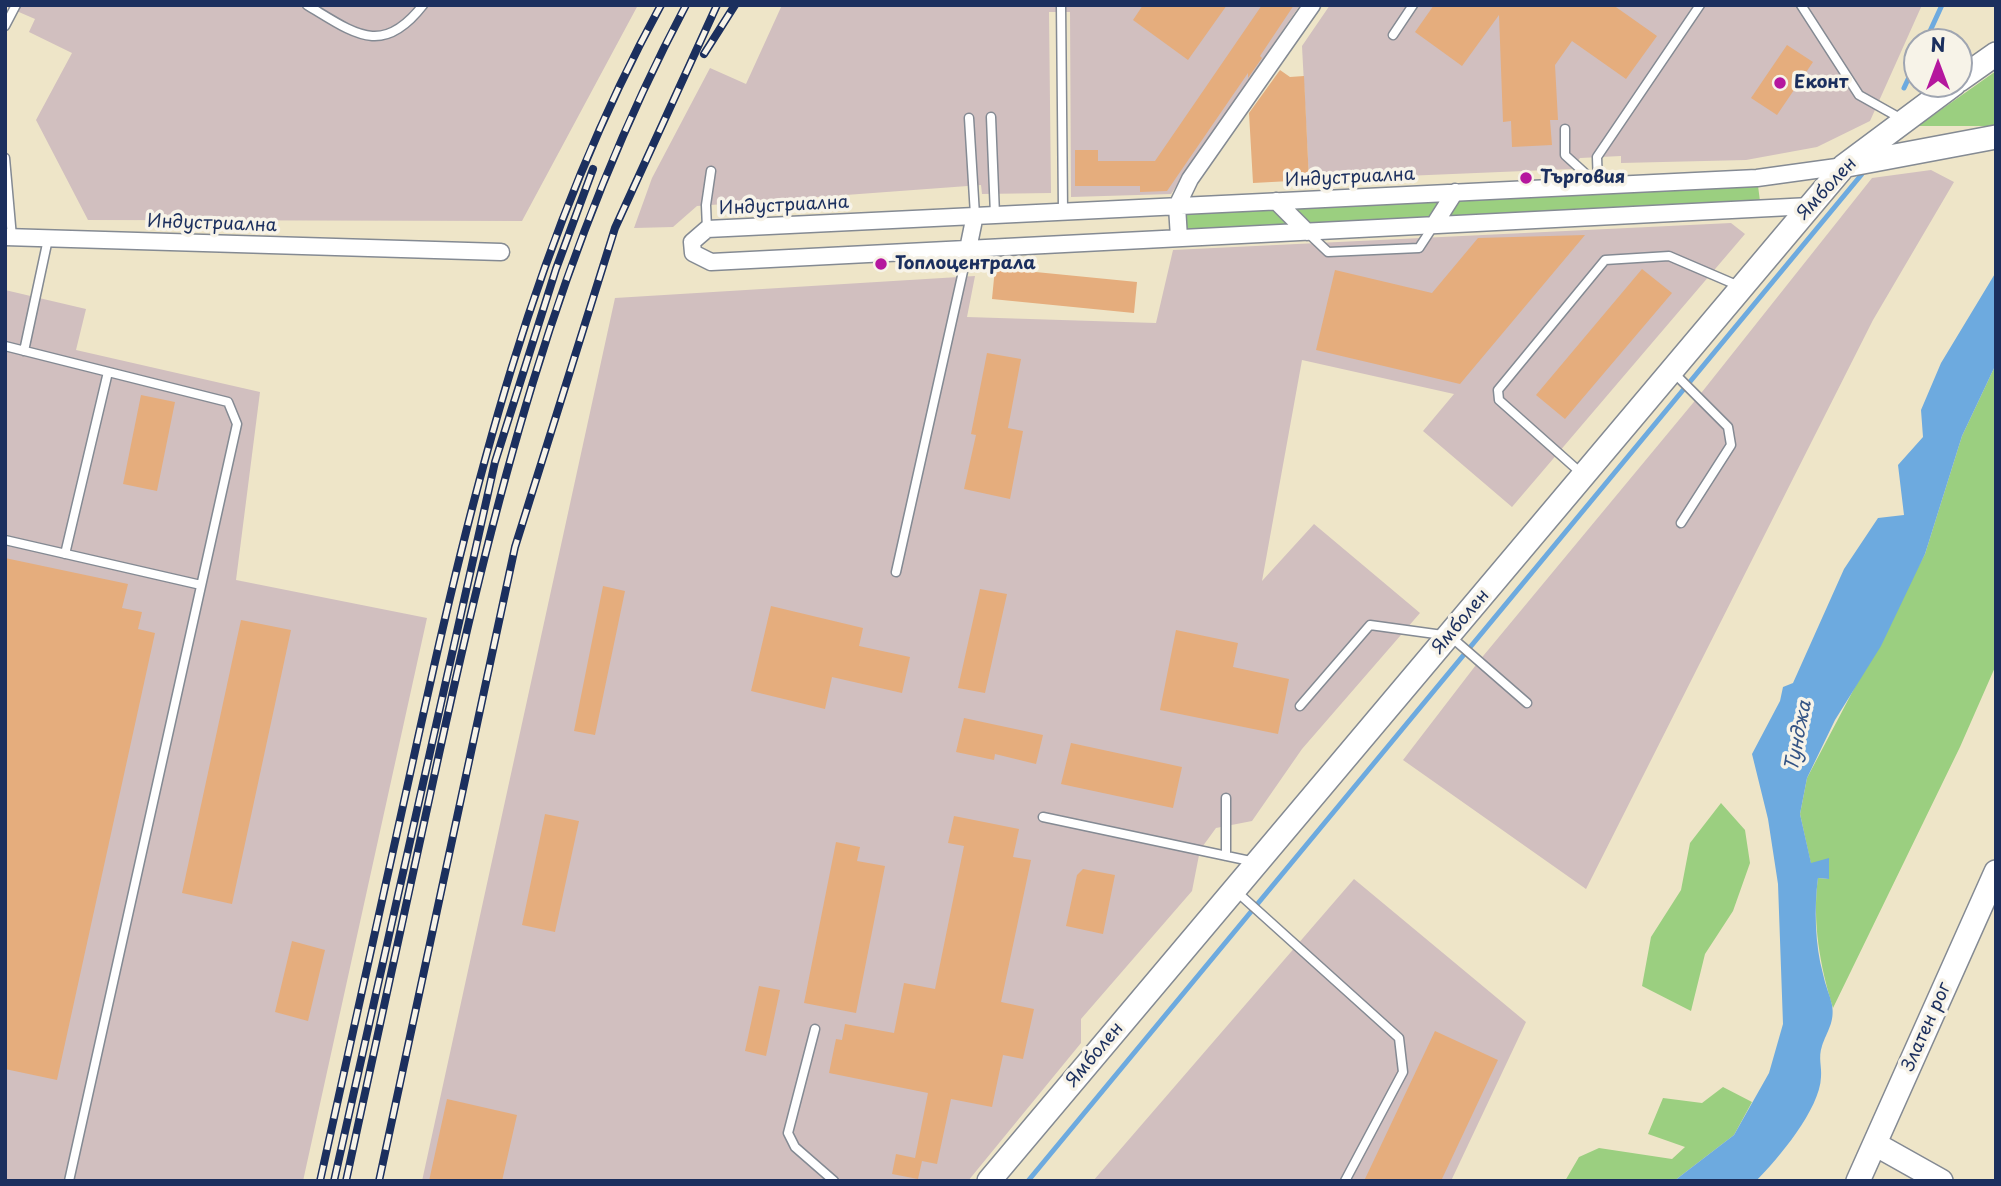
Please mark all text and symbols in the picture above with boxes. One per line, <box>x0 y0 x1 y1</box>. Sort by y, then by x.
north arrow <box>1903 28 1973 98</box>
text: N <box>1930 30 1946 58</box>
place label: Еконт <box>1794 72 1848 94</box>
marker: Еконт <box>1772 75 1788 91</box>
street label: Ямболен <box>1793 153 1861 225</box>
street label: Индустриална <box>1285 164 1415 192</box>
place label: Търговия <box>1540 167 1625 189</box>
marker: Търговия <box>1518 170 1534 186</box>
street label: Индустриална <box>719 192 849 220</box>
street label: Индустриална <box>147 211 277 237</box>
place label: Топлоцентрала <box>895 253 1036 275</box>
marker: Топлоцентрала <box>873 256 889 272</box>
street label: Ямболен <box>1428 585 1494 659</box>
water label: Тунджа <box>1781 699 1817 773</box>
street label: Златен рог <box>1898 979 1956 1075</box>
street label: Ямболен <box>1062 1018 1128 1092</box>

